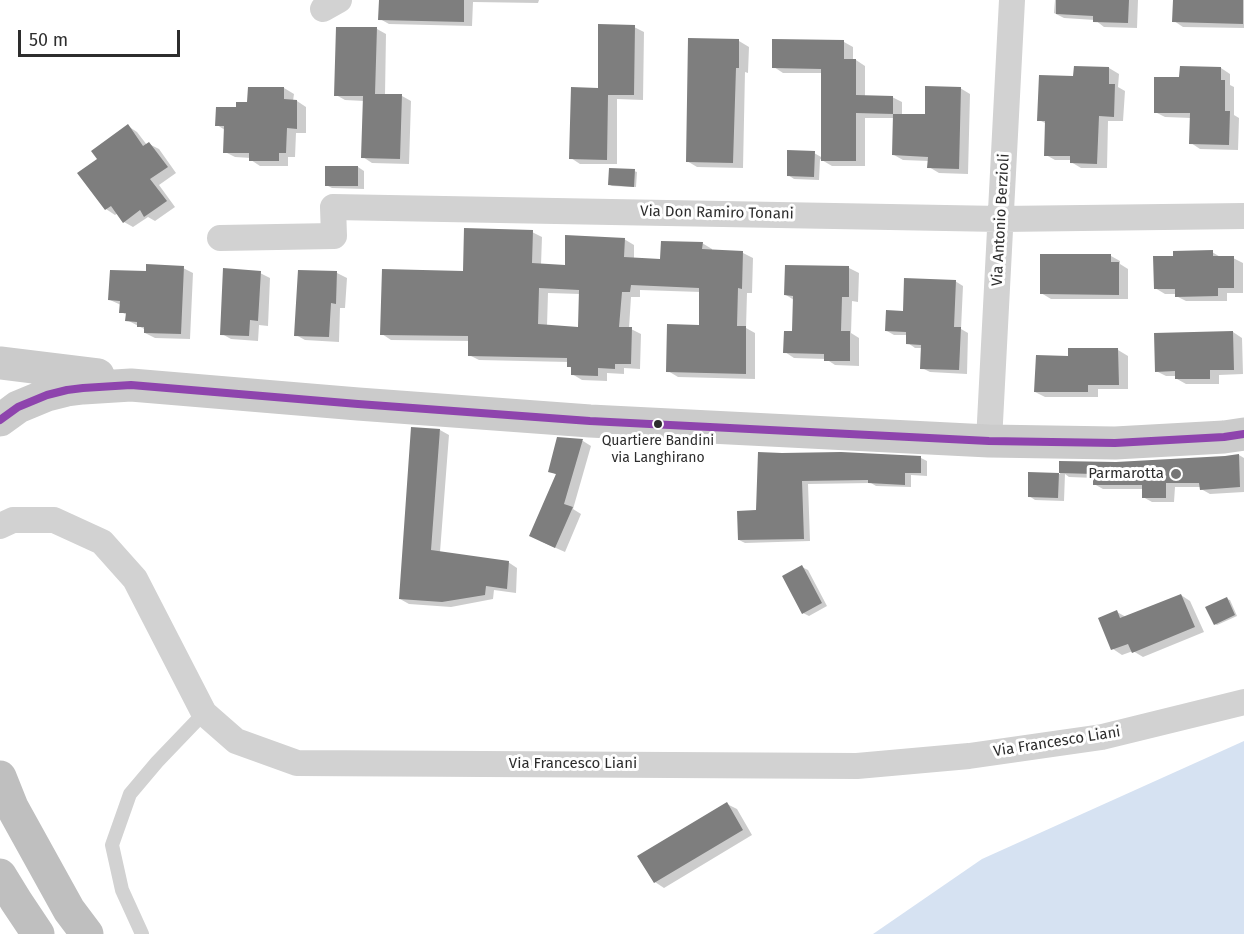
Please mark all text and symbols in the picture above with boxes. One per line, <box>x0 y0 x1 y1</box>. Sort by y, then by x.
scale bar <box>21 18 183 56</box>
text: 50 m <box>29 29 68 51</box>
street label: Via Antonio Berzioli <box>989 153 1013 287</box>
street label: Via Don Ramiro Tonani <box>640 203 794 223</box>
marker: Quartiere Bandini via Langhirano <box>652 418 664 430</box>
place label: Quartiere Bandini via Langhirano <box>602 433 714 466</box>
place label: Parmarotta <box>1088 465 1164 483</box>
marker: Parmarotta <box>1169 467 1183 481</box>
street label: Via Francesco Liani <box>992 723 1122 761</box>
street label: Via Francesco Liani <box>509 755 637 773</box>

